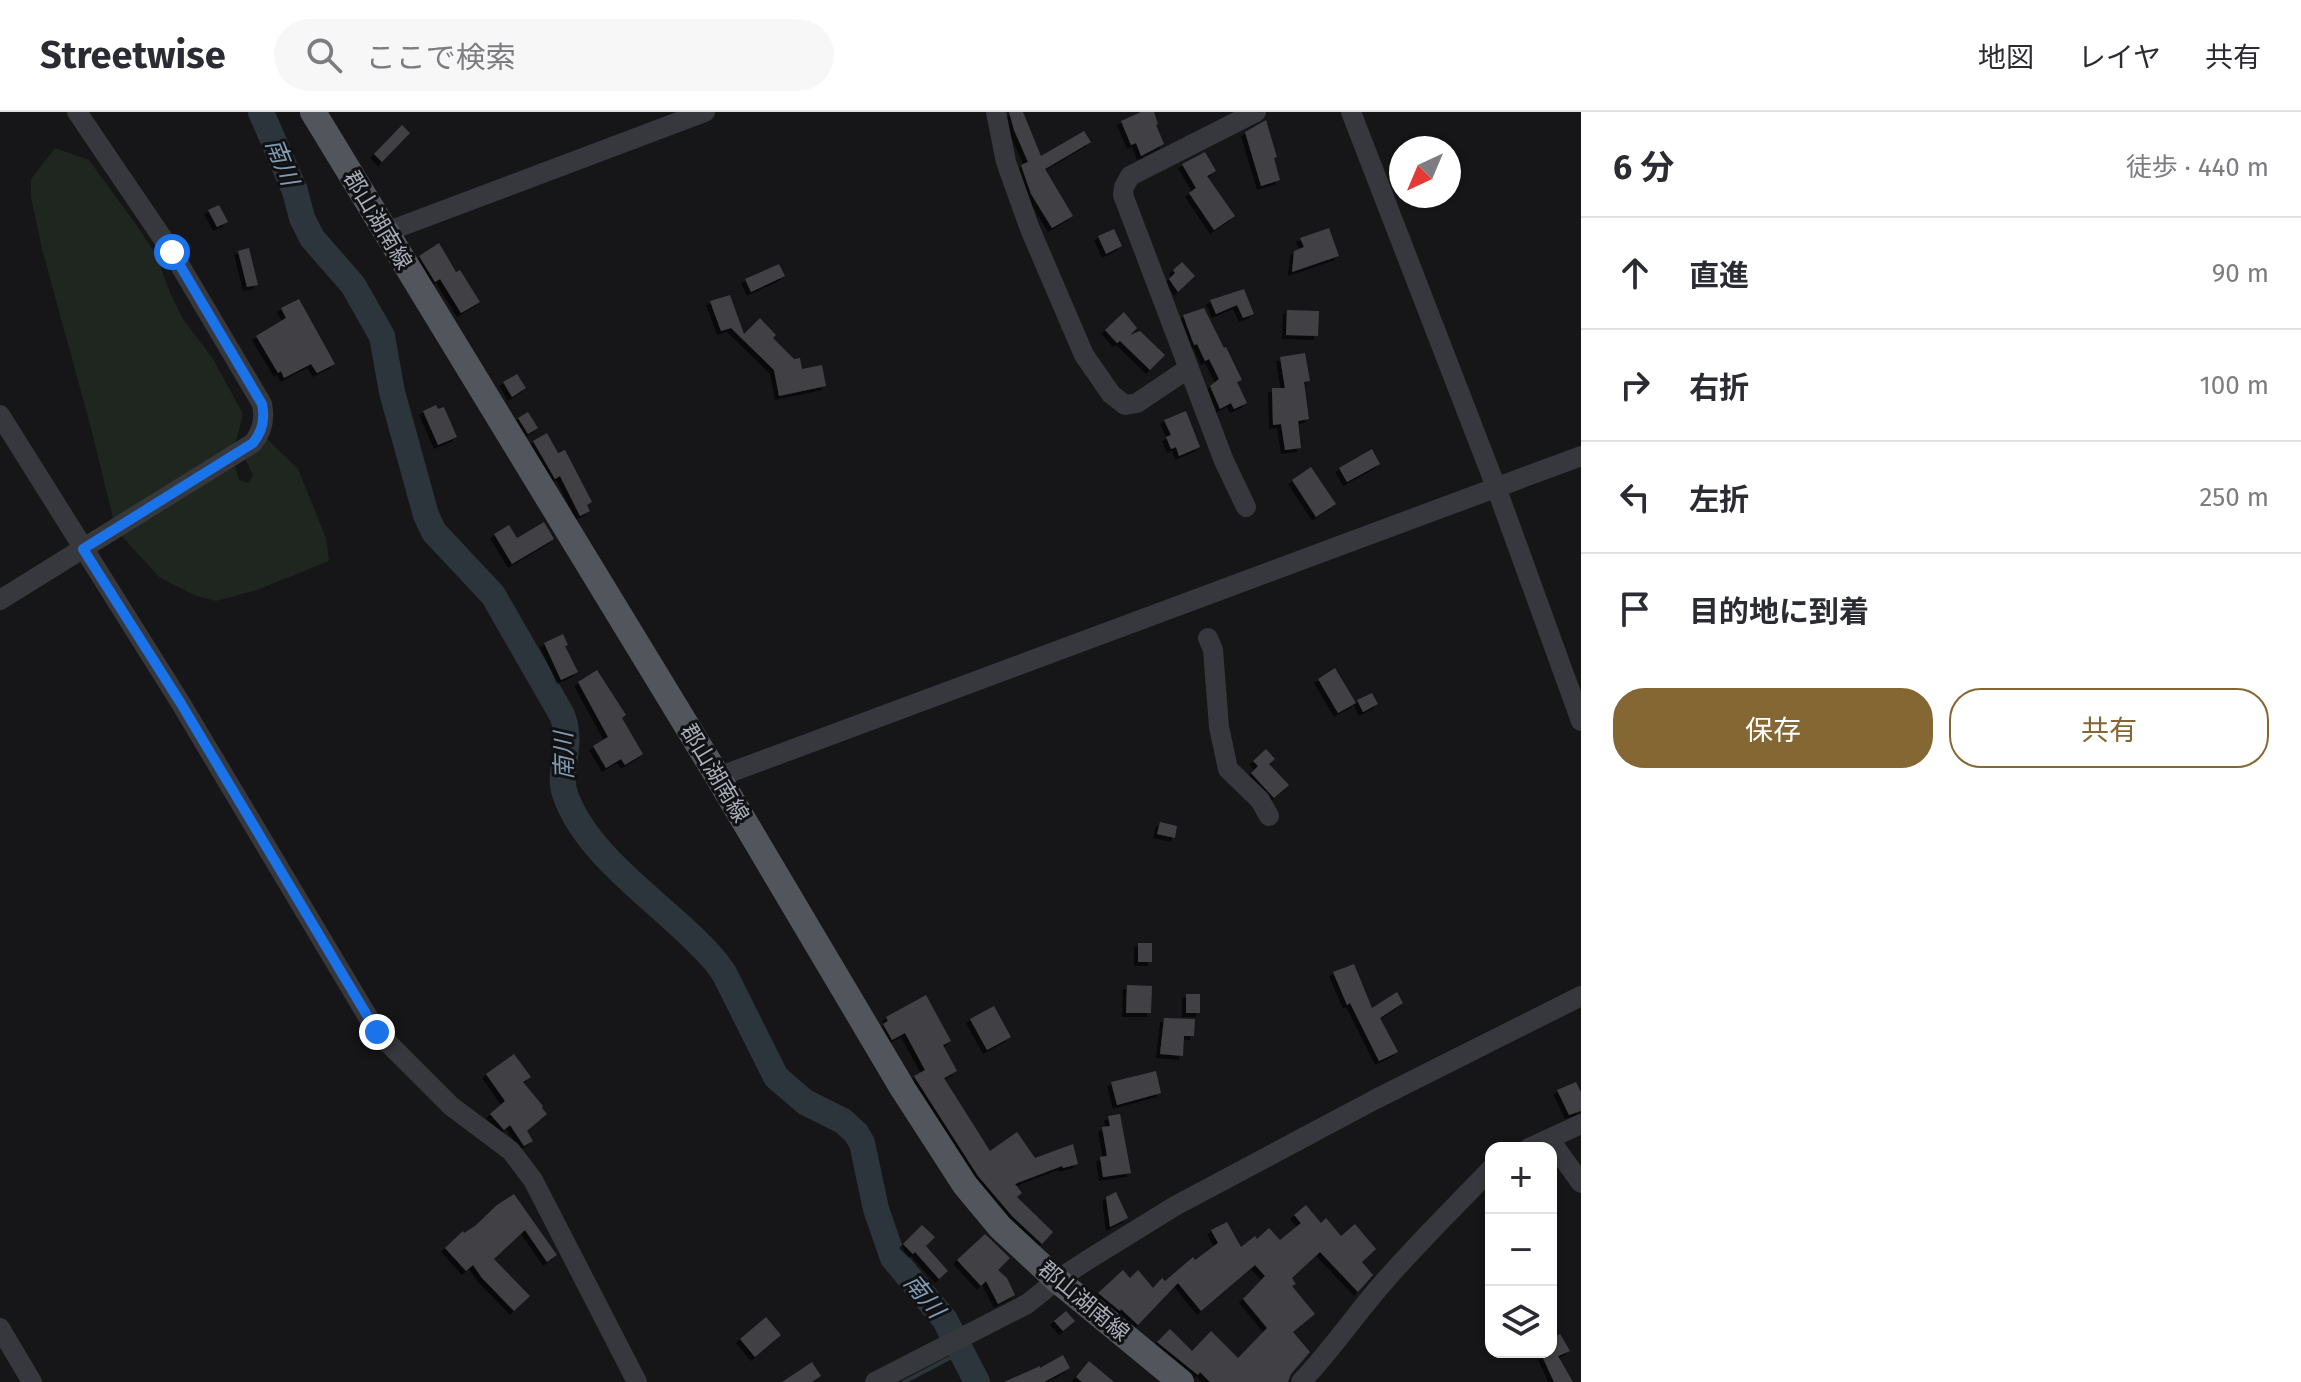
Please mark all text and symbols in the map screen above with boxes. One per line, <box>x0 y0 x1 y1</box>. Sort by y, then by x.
search box <box>274 19 834 91</box>
text: Streetwise <box>40 32 226 78</box>
icon: search <box>302 33 346 77</box>
text: ここで検索 <box>366 40 516 76</box>
text: 地図 <box>1978 41 2034 74</box>
text: レイヤ <box>2078 41 2161 74</box>
text: 共有 <box>2205 41 2261 74</box>
water label: 南川 <box>260 135 305 192</box>
north arrow <box>1389 136 1461 208</box>
text: 6 分 <box>1613 147 1674 188</box>
text: 徒歩 · 440 m <box>2126 152 2269 183</box>
street label: 郡山湖南線 <box>338 166 418 274</box>
route start <box>154 234 190 270</box>
icon: ahead <box>1613 251 1657 295</box>
text: 直進 <box>1689 258 1749 294</box>
text: 90 m <box>2212 258 2269 289</box>
icon: right <box>1613 363 1657 407</box>
text: 右折 <box>1689 370 1749 406</box>
text: 100 m <box>2200 370 2269 401</box>
icon: left <box>1613 475 1657 519</box>
text: 左折 <box>1689 482 1749 518</box>
text: 250 m <box>2199 482 2269 513</box>
icon: arrive <box>1613 587 1657 631</box>
text: 目的地に到着 <box>1689 594 1869 630</box>
button: 保存 <box>1613 688 1933 768</box>
button: 共有 <box>1949 688 2269 768</box>
street label: 郡山湖南線 <box>675 719 755 827</box>
water label: 南川 <box>550 729 578 780</box>
route end <box>359 1014 395 1050</box>
map controls <box>1485 1142 1557 1358</box>
button: + <box>1485 1142 1557 1214</box>
button: − <box>1485 1214 1557 1286</box>
street label: 郡山湖南線 <box>1033 1255 1135 1347</box>
water label: 南川 <box>898 1269 952 1326</box>
button: layers <box>1485 1286 1557 1358</box>

